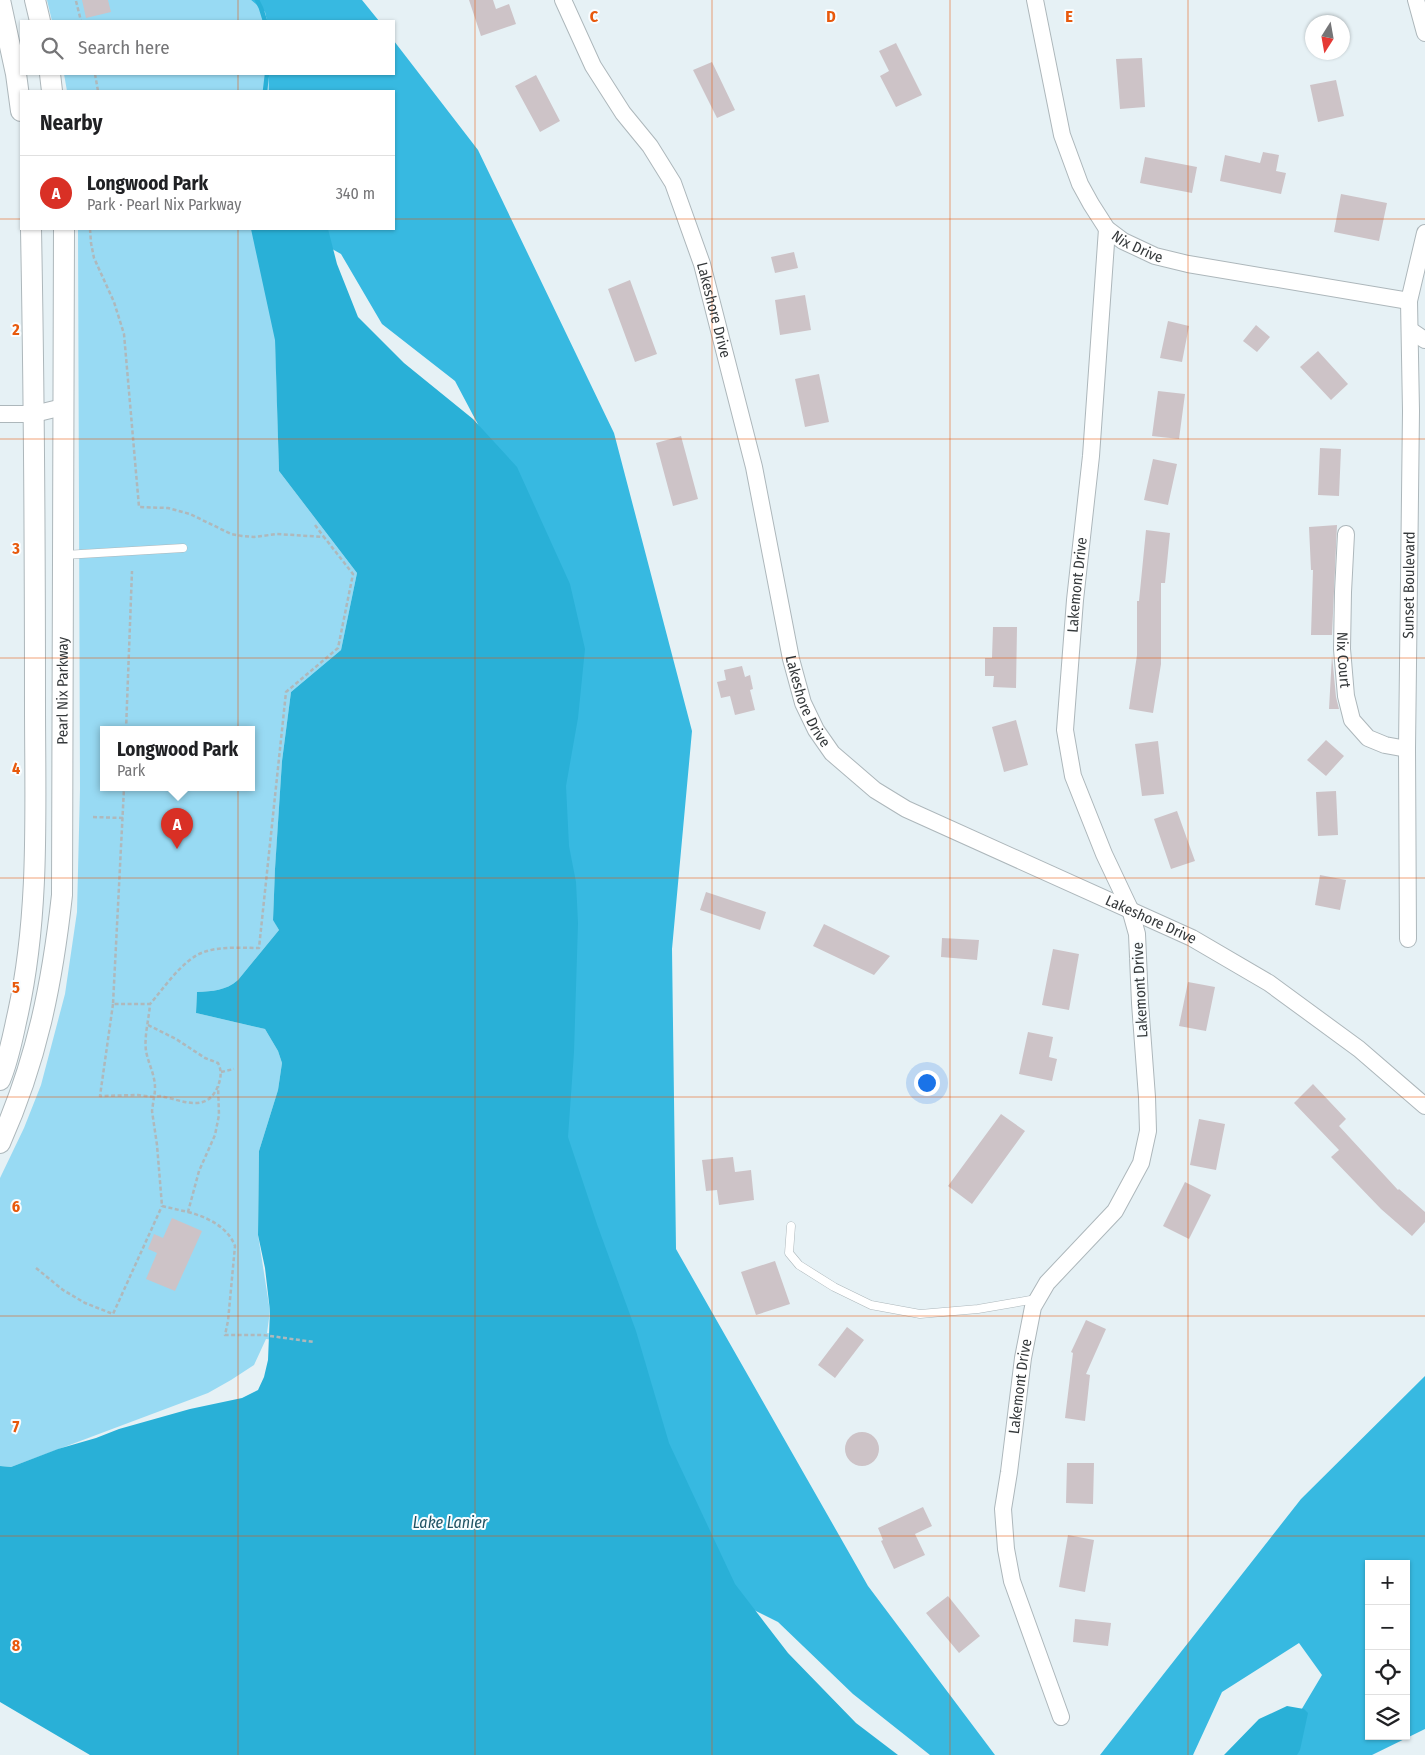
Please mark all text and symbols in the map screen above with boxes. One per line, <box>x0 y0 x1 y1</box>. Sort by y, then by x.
text: C <box>590 7 599 26</box>
text: D <box>826 7 836 26</box>
text: E <box>1065 7 1073 26</box>
north arrow <box>1305 15 1350 60</box>
search box <box>20 20 395 75</box>
icon: search <box>38 34 66 62</box>
text: Search here <box>78 36 170 59</box>
text: Nearby <box>40 110 102 136</box>
text: Longwood Park <box>87 172 208 195</box>
text: A <box>52 184 60 203</box>
text: 340 m <box>336 184 375 203</box>
text: Park · Pearl Nix Parkway <box>87 195 241 214</box>
street label: Nix Drive <box>1108 227 1165 267</box>
street label: Lakeshore Drive <box>693 260 735 360</box>
text: 2 <box>11 320 20 339</box>
street label: Sunset Boulevard <box>1399 531 1419 639</box>
street label: Lakemont Drive <box>1064 536 1091 633</box>
text: 3 <box>11 539 20 558</box>
street label: Nix Court <box>1333 632 1354 689</box>
street label: Pearl Nix Parkway <box>53 636 72 745</box>
street label: Lakeshore Drive <box>781 654 834 751</box>
popup <box>100 726 255 791</box>
text: Longwood Park <box>117 738 238 761</box>
text: 4 <box>12 759 20 778</box>
text: Park <box>117 761 145 780</box>
pin: A <box>161 808 193 849</box>
street label: Lakeshore Drive <box>1103 891 1200 948</box>
street label: Lakemont Drive <box>1129 942 1151 1038</box>
text: 5 <box>12 978 20 997</box>
your location <box>914 1070 940 1096</box>
text: 6 <box>12 1197 20 1216</box>
street label: Lakemont Drive <box>1005 1337 1036 1435</box>
text: 7 <box>13 1417 20 1436</box>
water label: Lake Lanier <box>413 1513 488 1532</box>
map controls <box>1365 1560 1410 1740</box>
button: + <box>1365 1560 1410 1605</box>
button: − <box>1365 1605 1410 1650</box>
text: 8 <box>12 1636 21 1655</box>
button: locate <box>1365 1650 1410 1695</box>
button: layers <box>1365 1695 1410 1740</box>

